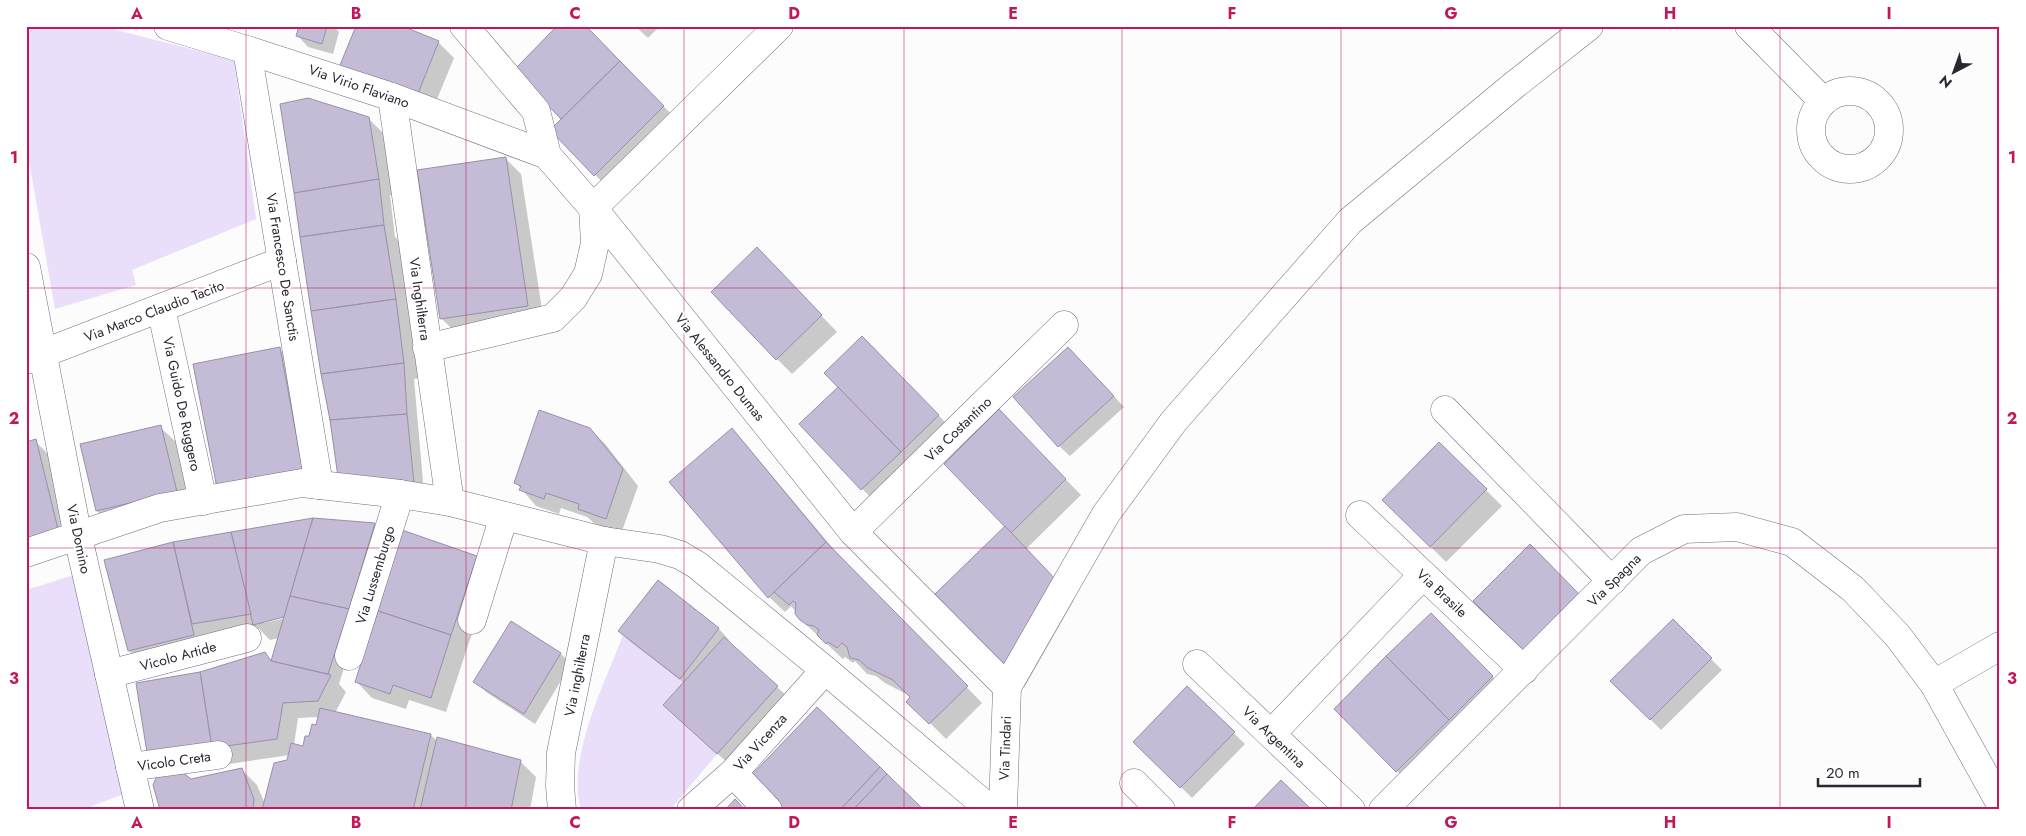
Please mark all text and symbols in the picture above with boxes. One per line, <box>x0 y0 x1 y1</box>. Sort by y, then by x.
text: A <box>130 2 143 25</box>
text: B <box>351 2 361 25</box>
text: C <box>569 2 581 25</box>
text: D <box>788 2 800 25</box>
text: E <box>1008 2 1018 25</box>
text: F <box>1228 2 1236 25</box>
text: G <box>1444 2 1458 25</box>
text: H <box>1664 2 1676 25</box>
text: I <box>1886 2 1892 25</box>
north arrow <box>1928 48 1978 98</box>
street label: Via Virio Flaviano <box>306 59 412 113</box>
text: N <box>1935 71 1956 93</box>
text: 1 <box>10 146 18 169</box>
text: 1 <box>2008 146 2016 169</box>
street label: Via Francesco De Sanctis <box>261 192 305 343</box>
street label: Via Inghilterra <box>404 256 436 342</box>
street label: Via Marco Claudio Tacito <box>81 275 227 347</box>
street label: Via Alessandro Dumas <box>670 309 770 425</box>
street label: Via Guido De Ruggero <box>158 335 206 473</box>
street label: Via Costantino <box>920 392 996 466</box>
text: 2 <box>9 407 19 430</box>
text: 2 <box>2007 407 2017 430</box>
street label: Via Domino <box>62 502 96 576</box>
street label: Via Lussemburgo <box>351 523 400 627</box>
street label: Via Spagna <box>1583 549 1645 611</box>
street label: Via Brasile <box>1412 564 1472 622</box>
street label: Via inghilterra <box>559 632 595 718</box>
street label: Vicolo Artide <box>137 636 219 676</box>
text: 3 <box>9 667 19 690</box>
text: 3 <box>2007 667 2017 690</box>
street label: Via Argentina <box>1238 702 1310 772</box>
street label: Via Vicenza <box>729 709 791 775</box>
street label: Via Tindari <box>994 715 1016 781</box>
street label: Vicolo Creta <box>136 746 212 776</box>
scale bar <box>1818 756 1921 788</box>
text: 20 m <box>1826 762 1860 784</box>
text: A <box>130 811 143 834</box>
text: B <box>351 811 361 834</box>
text: C <box>569 811 581 834</box>
text: D <box>788 811 800 834</box>
text: E <box>1008 811 1018 834</box>
text: F <box>1228 811 1236 834</box>
text: G <box>1444 811 1458 834</box>
text: H <box>1664 811 1676 834</box>
text: I <box>1886 811 1892 834</box>

